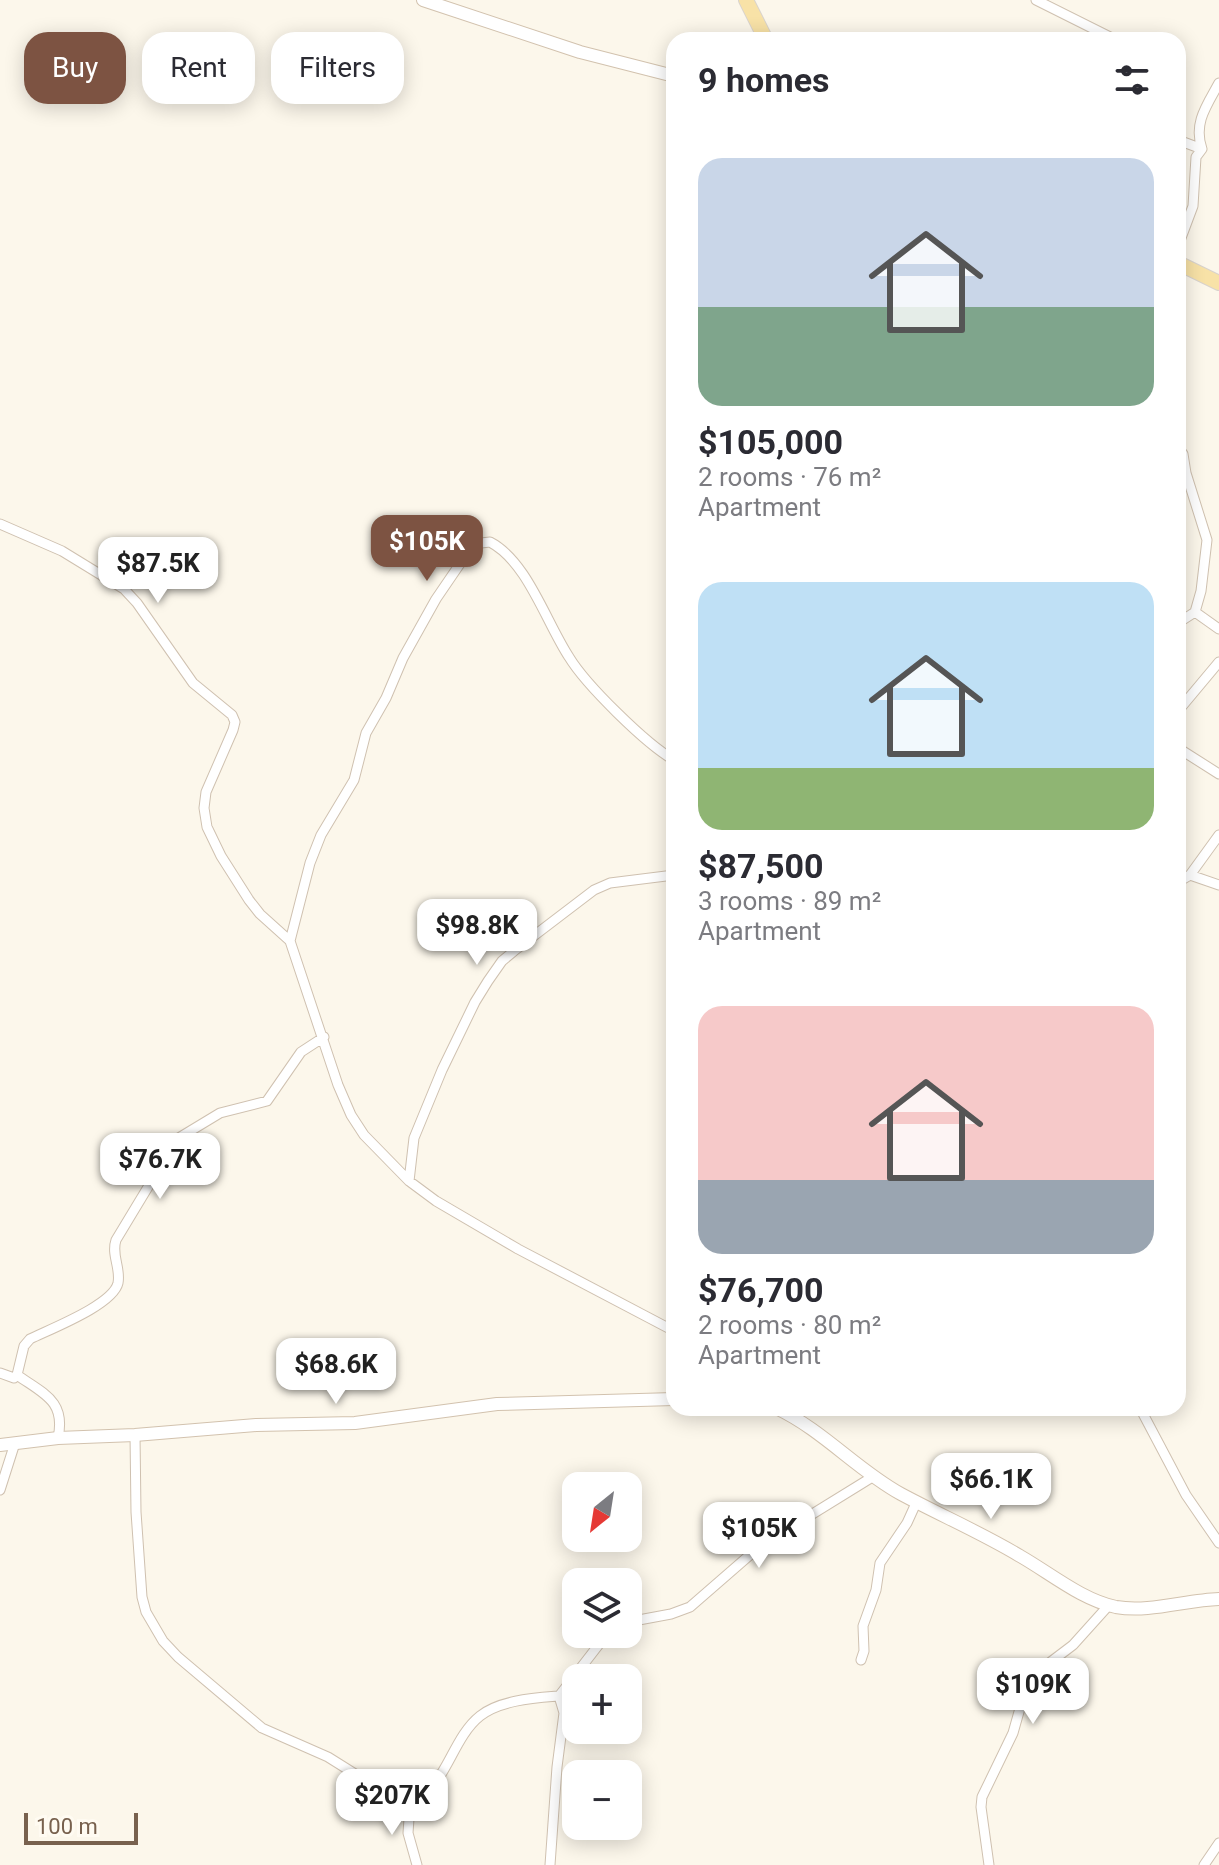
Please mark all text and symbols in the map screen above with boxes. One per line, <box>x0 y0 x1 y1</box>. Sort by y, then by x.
chip: Buy <box>24 32 126 104</box>
chip: Rent <box>142 32 255 104</box>
chip: Filters <box>271 32 404 104</box>
icon: filters <box>1110 58 1154 102</box>
text: 9 homes <box>698 60 829 100</box>
icon: home <box>854 210 998 354</box>
text: $105,000 <box>698 422 843 462</box>
text: 2 rooms · 76 m² <box>698 462 881 492</box>
text: Apartment <box>698 492 821 522</box>
pin: $105K <box>371 515 483 583</box>
text: $105K <box>389 526 465 556</box>
pin: $87.5K <box>93 537 223 605</box>
text: $87.5K <box>116 548 200 578</box>
icon: home <box>854 634 998 778</box>
text: $87,500 <box>698 846 823 886</box>
text: 3 rooms · 89 m² <box>698 886 881 916</box>
pin: $98.8K <box>412 899 542 967</box>
text: $98.8K <box>435 910 519 940</box>
text: Apartment <box>698 916 821 946</box>
icon: home <box>854 1058 998 1202</box>
pin: $76.7K <box>95 1133 225 1201</box>
text: $76.7K <box>118 1144 202 1174</box>
text: $76,700 <box>698 1270 823 1310</box>
text: 2 rooms · 80 m² <box>698 1310 881 1340</box>
pin: $68.6K <box>271 1338 401 1406</box>
text: Apartment <box>698 1340 821 1370</box>
text: $68.6K <box>294 1349 378 1379</box>
pin: $66.1K <box>926 1453 1056 1521</box>
text: $66.1K <box>949 1464 1033 1494</box>
north arrow <box>562 1472 642 1552</box>
map controls <box>562 1472 642 1840</box>
pin: $105K <box>703 1502 815 1570</box>
text: $105K <box>721 1513 797 1543</box>
button: layers <box>562 1568 642 1648</box>
pin: $109K <box>977 1658 1089 1726</box>
button: + <box>562 1664 642 1744</box>
text: $109K <box>995 1669 1071 1699</box>
button: − <box>562 1760 642 1840</box>
pin: $207K <box>336 1769 448 1837</box>
text: $207K <box>354 1780 430 1810</box>
scale bar <box>24 1809 138 1845</box>
text: 100 m <box>36 1814 98 1839</box>

